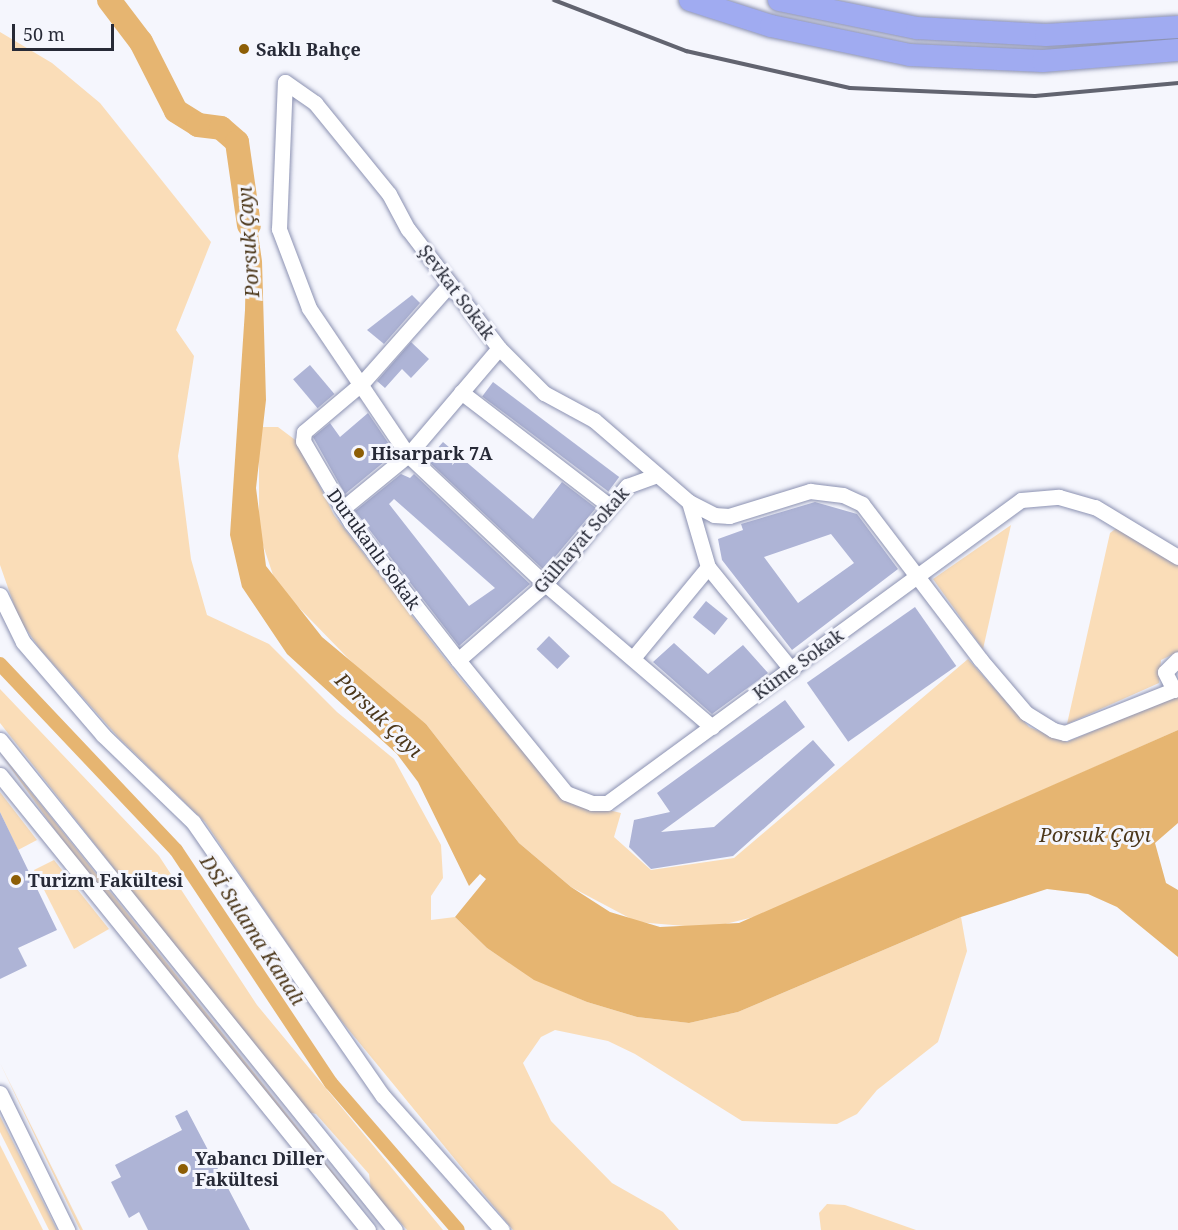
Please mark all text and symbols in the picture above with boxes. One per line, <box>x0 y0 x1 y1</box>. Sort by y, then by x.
scale bar <box>15 12 117 50</box>
text: 50 m <box>23 22 65 46</box>
place label: Saklı Bahçe <box>256 38 361 60</box>
marker: Saklı Bahçe <box>237 42 251 56</box>
water label: Porsuk Çayı <box>232 186 264 298</box>
street label: Şevkat Sokak <box>414 240 500 344</box>
place label: Hisarpark 7A <box>371 442 493 464</box>
marker: Hisarpark 7A <box>352 446 366 460</box>
street label: Gülhayat Sokak <box>529 482 633 598</box>
street label: Durukanlı Sokak <box>323 484 425 614</box>
street label: Küme Sokak <box>749 624 847 704</box>
water label: Porsuk Çayı <box>331 668 427 762</box>
water label: Porsuk Çayı <box>1039 822 1151 846</box>
water label: DSİ Sulama Kanalı <box>195 850 311 1010</box>
place label: Turizm Fakültesi <box>28 869 183 891</box>
marker: Turizm Fakültesi <box>9 873 23 887</box>
place label: Yabancı Diller Fakültesi <box>195 1148 325 1190</box>
marker: Yabancı Diller Fakültesi <box>176 1162 190 1176</box>

